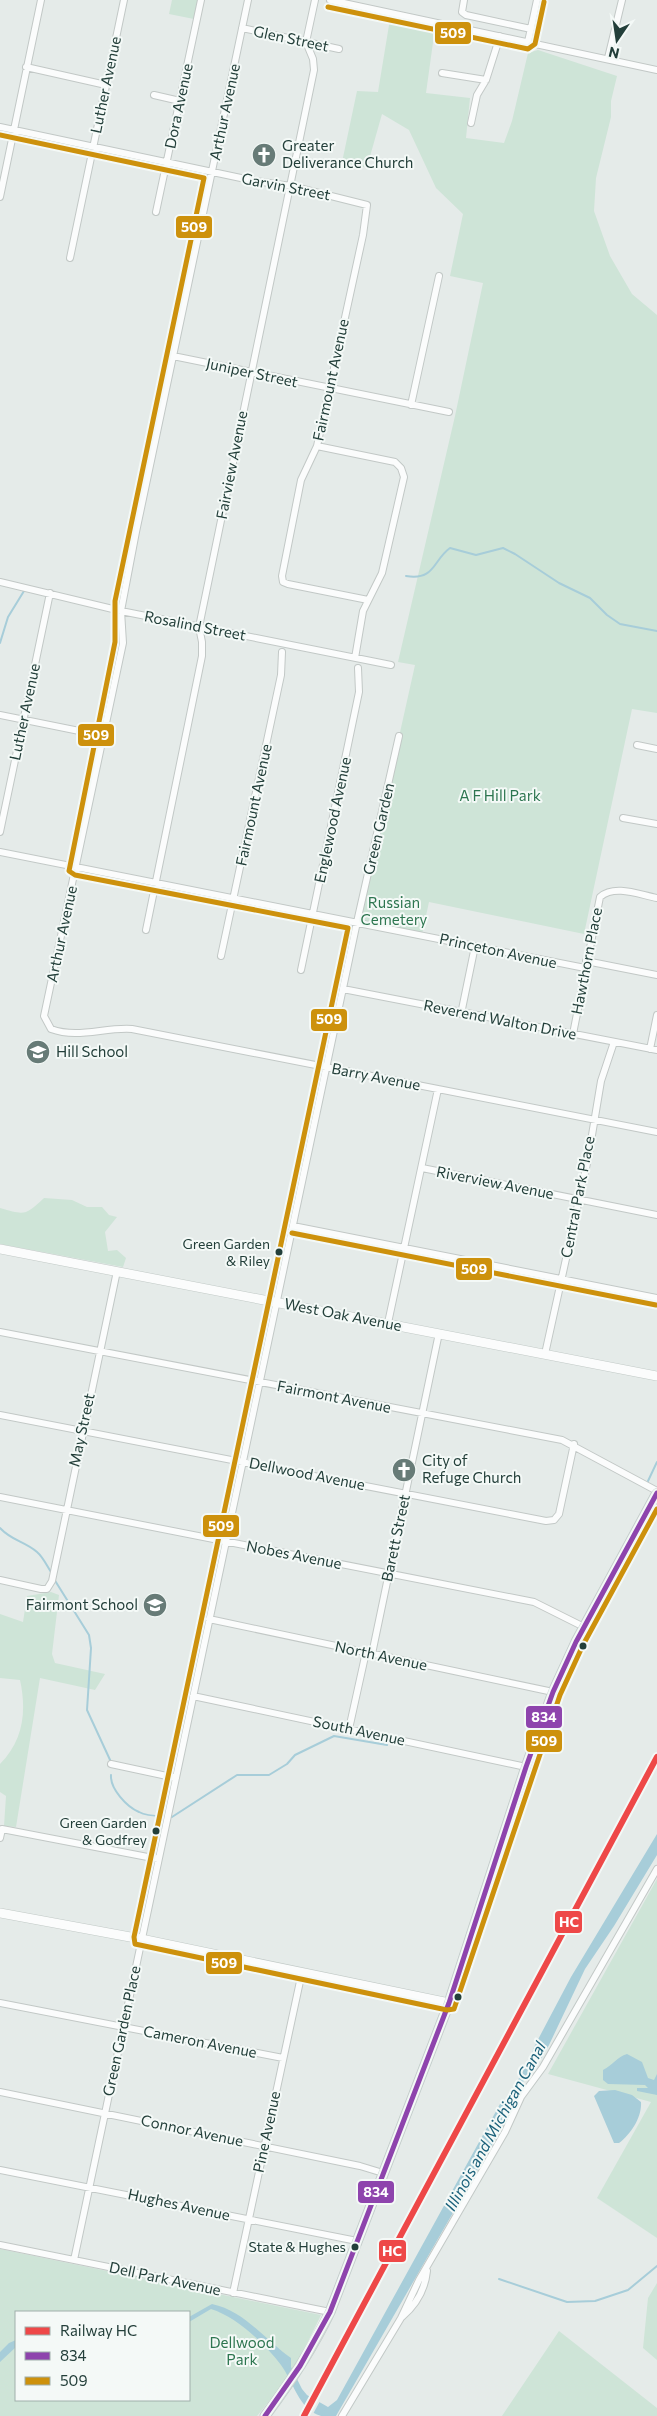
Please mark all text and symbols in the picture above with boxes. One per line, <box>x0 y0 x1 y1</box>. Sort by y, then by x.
north arrow <box>592 15 642 65</box>
street label: Glen Street <box>252 21 331 55</box>
line badge: 509 <box>434 21 472 45</box>
text: 509 <box>440 24 466 41</box>
street label: Luther Avenue <box>86 35 124 135</box>
text: N <box>607 44 621 63</box>
street label: Dora Avenue <box>160 61 196 150</box>
street label: Arthur Avenue <box>205 62 243 162</box>
place label: Greater Deliverance Church <box>282 136 413 171</box>
church icon: Greater Deliverance Church <box>251 142 277 168</box>
street label: Garvin Street <box>240 169 332 203</box>
line badge: 509 <box>175 215 213 239</box>
text: 509 <box>181 218 207 235</box>
street label: Fairmount Avenue <box>308 317 352 442</box>
street label: Juniper Street <box>205 354 300 391</box>
street label: Fairview Avenue <box>212 409 250 521</box>
street label: Rosalind Street <box>143 606 248 644</box>
street label: Luther Avenue <box>5 662 43 762</box>
line badge: 509 <box>77 723 115 747</box>
text: 509 <box>83 726 109 743</box>
street label: Fairmount Avenue <box>231 742 275 867</box>
street label: Englewood Avenue <box>310 755 354 884</box>
street label: Green Garden <box>359 781 397 876</box>
park label: A F Hill Park <box>459 786 541 804</box>
street label: Arthur Avenue <box>42 884 80 984</box>
park label: Russian Cemetery <box>361 893 428 928</box>
street label: Hawthorn Place <box>567 906 605 1016</box>
street label: Princeton Avenue <box>438 929 559 971</box>
street label: Reverend Walton Drive <box>422 995 578 1043</box>
line badge: 509 <box>310 1008 348 1032</box>
text: 509 <box>316 1010 342 1027</box>
school or university icon: Hill School <box>25 1039 51 1065</box>
place label: Hill School <box>56 1042 128 1060</box>
street label: Barry Avenue <box>330 1059 422 1093</box>
street label: Central Park Place <box>556 1134 598 1259</box>
street label: Riverview Avenue <box>435 1162 556 1202</box>
place label: Green Garden & Riley <box>182 1235 270 1269</box>
marker: Green Garden & Riley <box>274 1247 284 1257</box>
line badge: 509 <box>455 1257 493 1281</box>
text: 509 <box>461 1260 487 1277</box>
street label: West Oak Avenue <box>283 1294 403 1334</box>
street label: Fairmont Avenue <box>276 1376 393 1416</box>
street label: May Street <box>64 1391 98 1468</box>
place label: City of Refuge Church <box>422 1451 521 1486</box>
street label: Dellwood Avenue <box>248 1453 367 1493</box>
church icon: City of Refuge Church <box>391 1457 417 1483</box>
street label: Barett Street <box>377 1493 413 1583</box>
line badge: 509 <box>202 1514 240 1538</box>
text: 509 <box>208 1517 234 1534</box>
street label: Nobes Avenue <box>245 1536 343 1572</box>
school or university icon: Fairmont School <box>142 1592 168 1618</box>
place label: Fairmont School <box>26 1595 138 1613</box>
street label: North Avenue <box>333 1636 429 1674</box>
unlabelled marker <box>578 1641 588 1651</box>
line badge: 834 <box>525 1705 563 1729</box>
text: 834 <box>531 1708 557 1725</box>
street label: South Avenue <box>311 1711 407 1749</box>
line badge: 509 <box>525 1729 563 1753</box>
text: 509 <box>531 1732 557 1749</box>
place label: Green Garden & Godfrey <box>59 1814 147 1848</box>
marker: Green Garden & Godfrey <box>151 1826 161 1836</box>
line badge: HC <box>554 1910 583 1934</box>
text: HC <box>559 1913 579 1930</box>
line badge: 509 <box>205 1951 243 1975</box>
text: 509 <box>211 1954 237 1971</box>
street label: Green Garden Place <box>98 1964 144 2098</box>
unlabelled marker <box>453 1992 463 2002</box>
street label: Cameron Avenue <box>142 2021 259 2061</box>
water label: Illinois and Michigan Canal <box>440 2037 549 2214</box>
street label: Pine Avenue <box>249 2089 283 2174</box>
street label: Connor Avenue <box>139 2110 245 2150</box>
line badge: 834 <box>357 2180 395 2204</box>
text: 834 <box>363 2183 389 2200</box>
street label: Hughes Avenue <box>126 2184 232 2224</box>
place label: State & Hughes <box>249 2238 346 2255</box>
line badge: HC <box>378 2239 407 2263</box>
marker: State & Hughes <box>350 2242 360 2252</box>
text: HC <box>382 2242 402 2259</box>
street label: Dell Park Avenue <box>108 2257 223 2299</box>
legend <box>15 2311 190 2401</box>
text: Railway HC <box>60 2321 137 2339</box>
park label: Dellwood Park <box>210 2333 274 2368</box>
text: 834 <box>60 2346 87 2364</box>
text: 509 <box>60 2371 88 2389</box>

